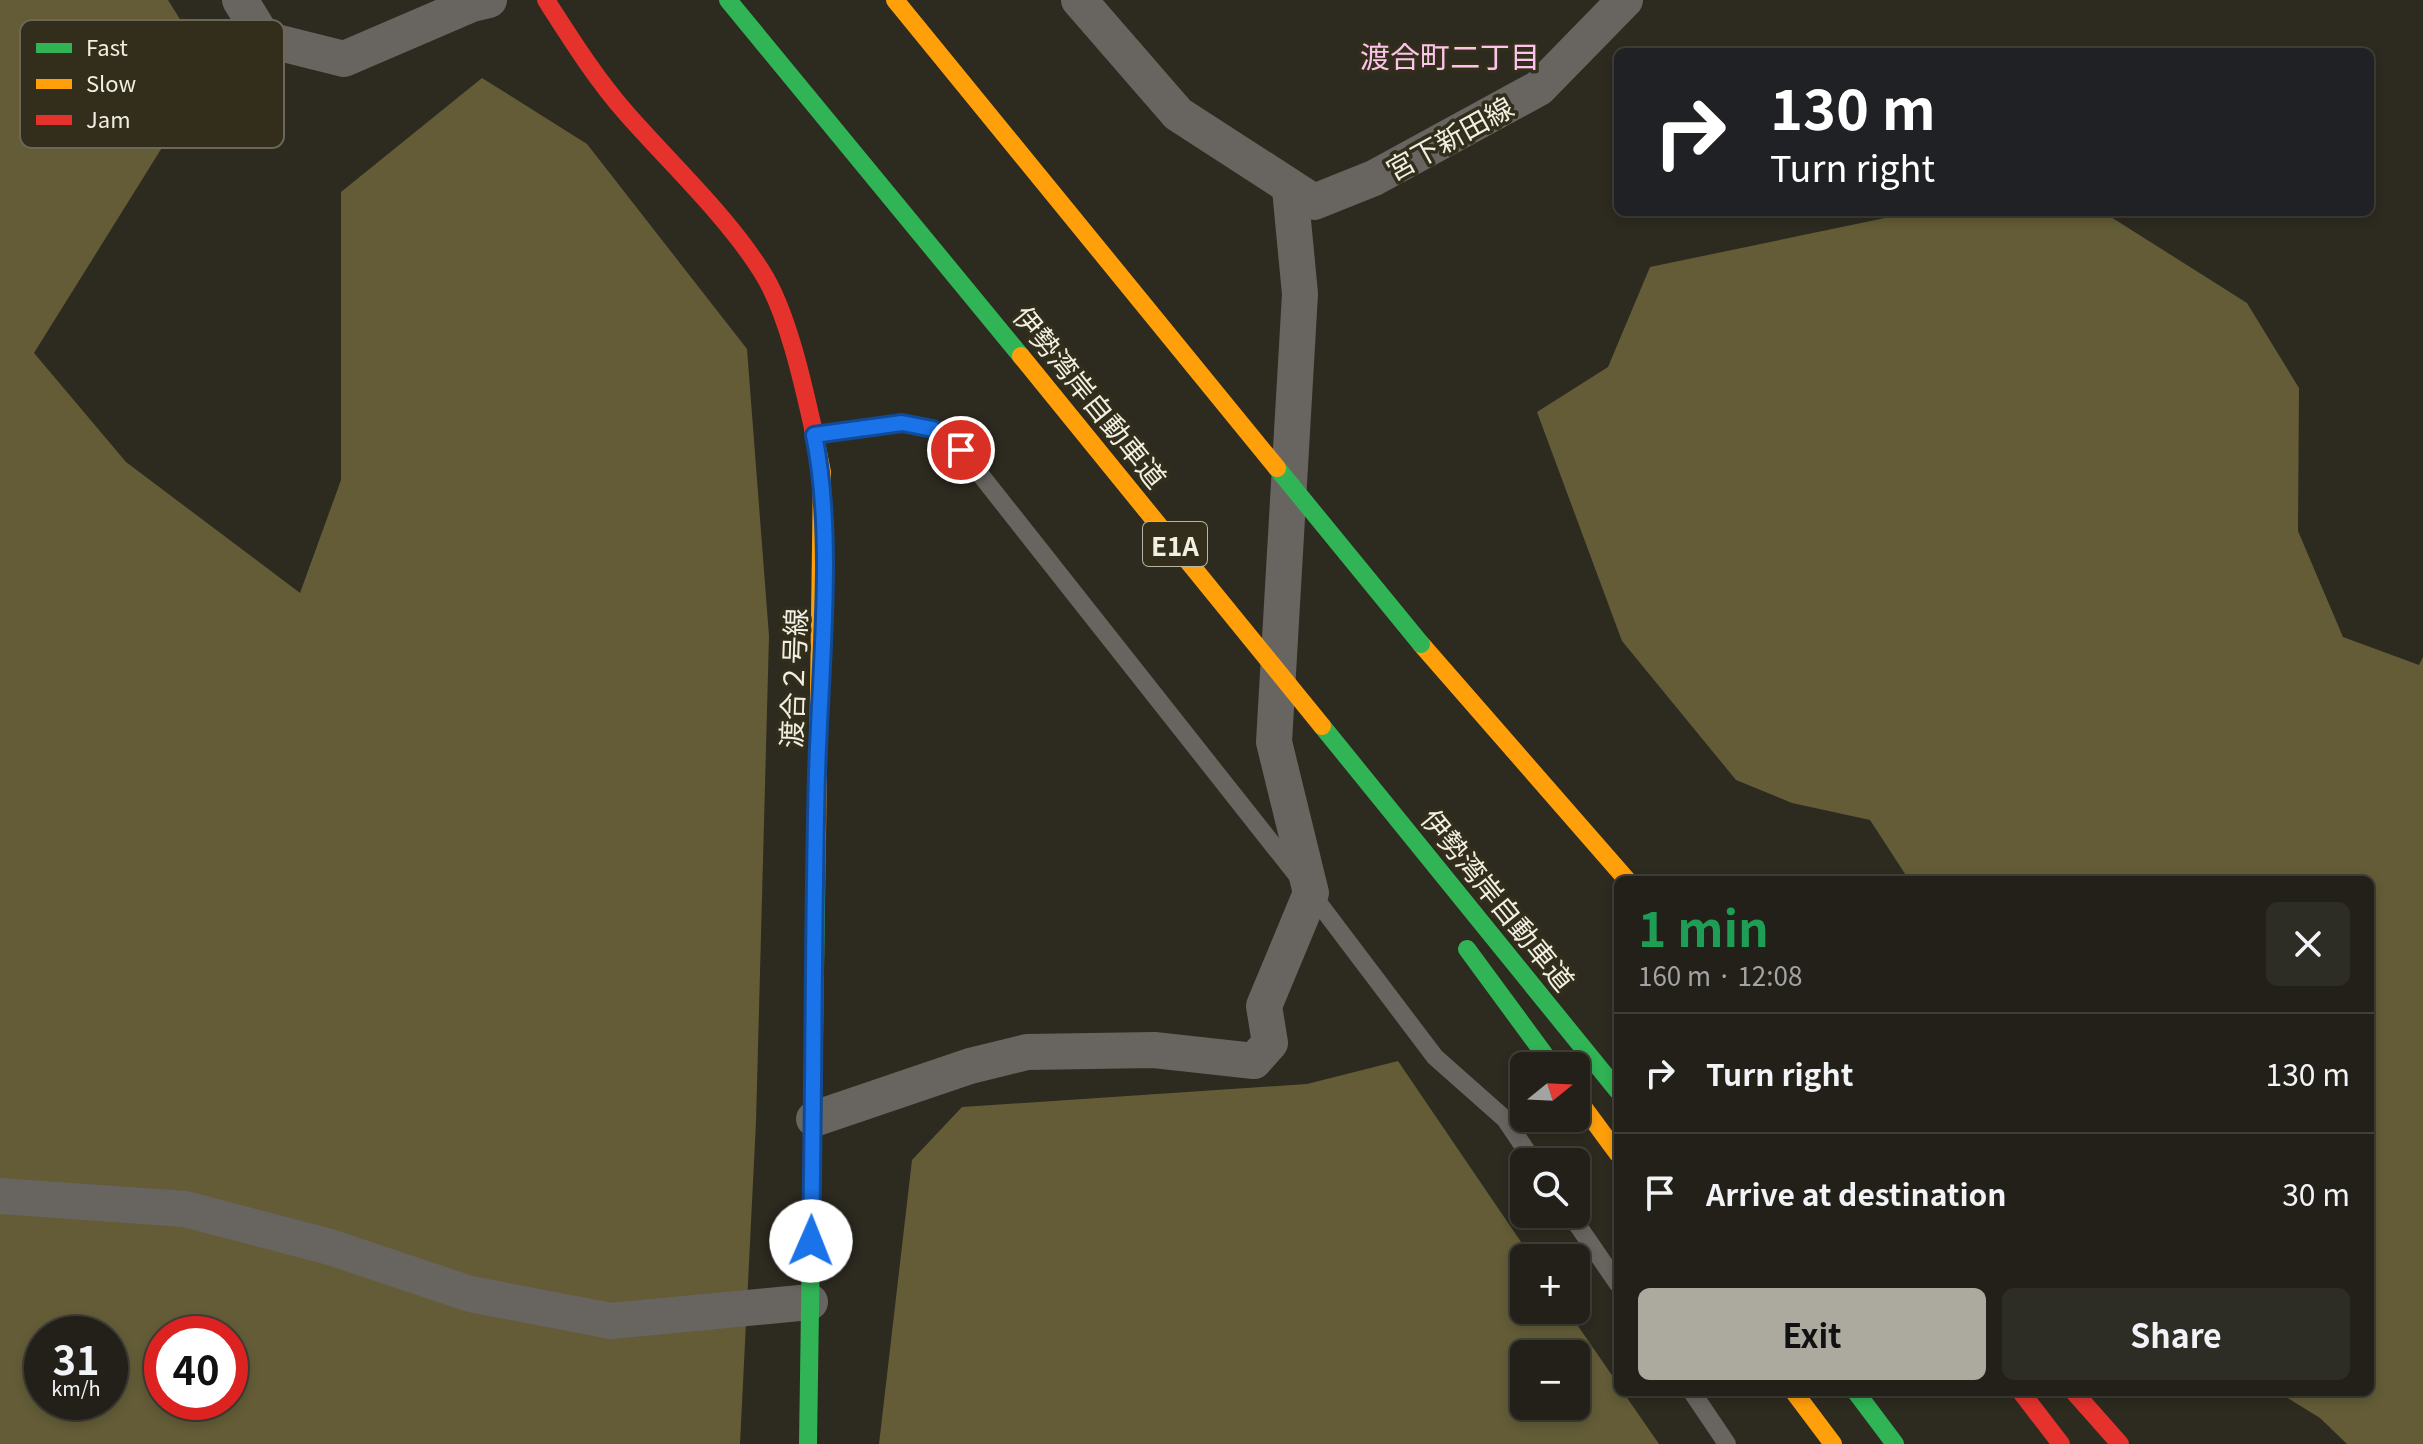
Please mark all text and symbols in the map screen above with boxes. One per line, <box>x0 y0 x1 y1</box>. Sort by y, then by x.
legend <box>20 20 284 148</box>
text: Fast <box>86 30 128 62</box>
district label: 渡合町二丁目 <box>1360 33 1540 77</box>
text: 130 m <box>1770 65 1936 146</box>
text: Slow <box>86 66 137 98</box>
icon: right <box>1638 80 1742 184</box>
street label: 宮下新田線 <box>1378 86 1520 188</box>
text: Jam <box>86 102 131 134</box>
text: Turn right <box>1770 140 1935 192</box>
street label: 伊勢湾岸自動車道 <box>1005 296 1177 496</box>
pin <box>927 416 995 484</box>
icon: arrive <box>939 428 983 472</box>
road number: E1A <box>1143 522 1207 566</box>
street label: 渡合２号線 <box>770 607 814 749</box>
street label: 伊勢湾岸自動車道 <box>1413 799 1585 999</box>
text: 1 min <box>1638 891 1769 961</box>
button: close <box>2266 902 2350 986</box>
text: 160 m · 12:08 <box>1638 956 1802 993</box>
icon: right <box>1638 1051 1682 1095</box>
text: Turn right <box>1706 1051 1853 1095</box>
text: 130 m <box>2266 1051 2350 1095</box>
north arrow <box>1510 1052 1590 1132</box>
map controls <box>1510 1052 1590 1420</box>
button: search <box>1510 1148 1590 1228</box>
icon: arrive <box>1638 1171 1682 1215</box>
text: Arrive at destination <box>1706 1171 2007 1215</box>
text: 30 m <box>2282 1171 2350 1215</box>
position arrow <box>769 1199 853 1283</box>
button: + <box>1510 1244 1590 1324</box>
button: Exit <box>1638 1288 1986 1380</box>
button: Share <box>2002 1288 2350 1380</box>
speed limit sign: 40 <box>144 1316 248 1420</box>
text: 31 <box>52 1329 100 1387</box>
button: − <box>1510 1340 1590 1420</box>
text: km/h <box>51 1373 101 1402</box>

